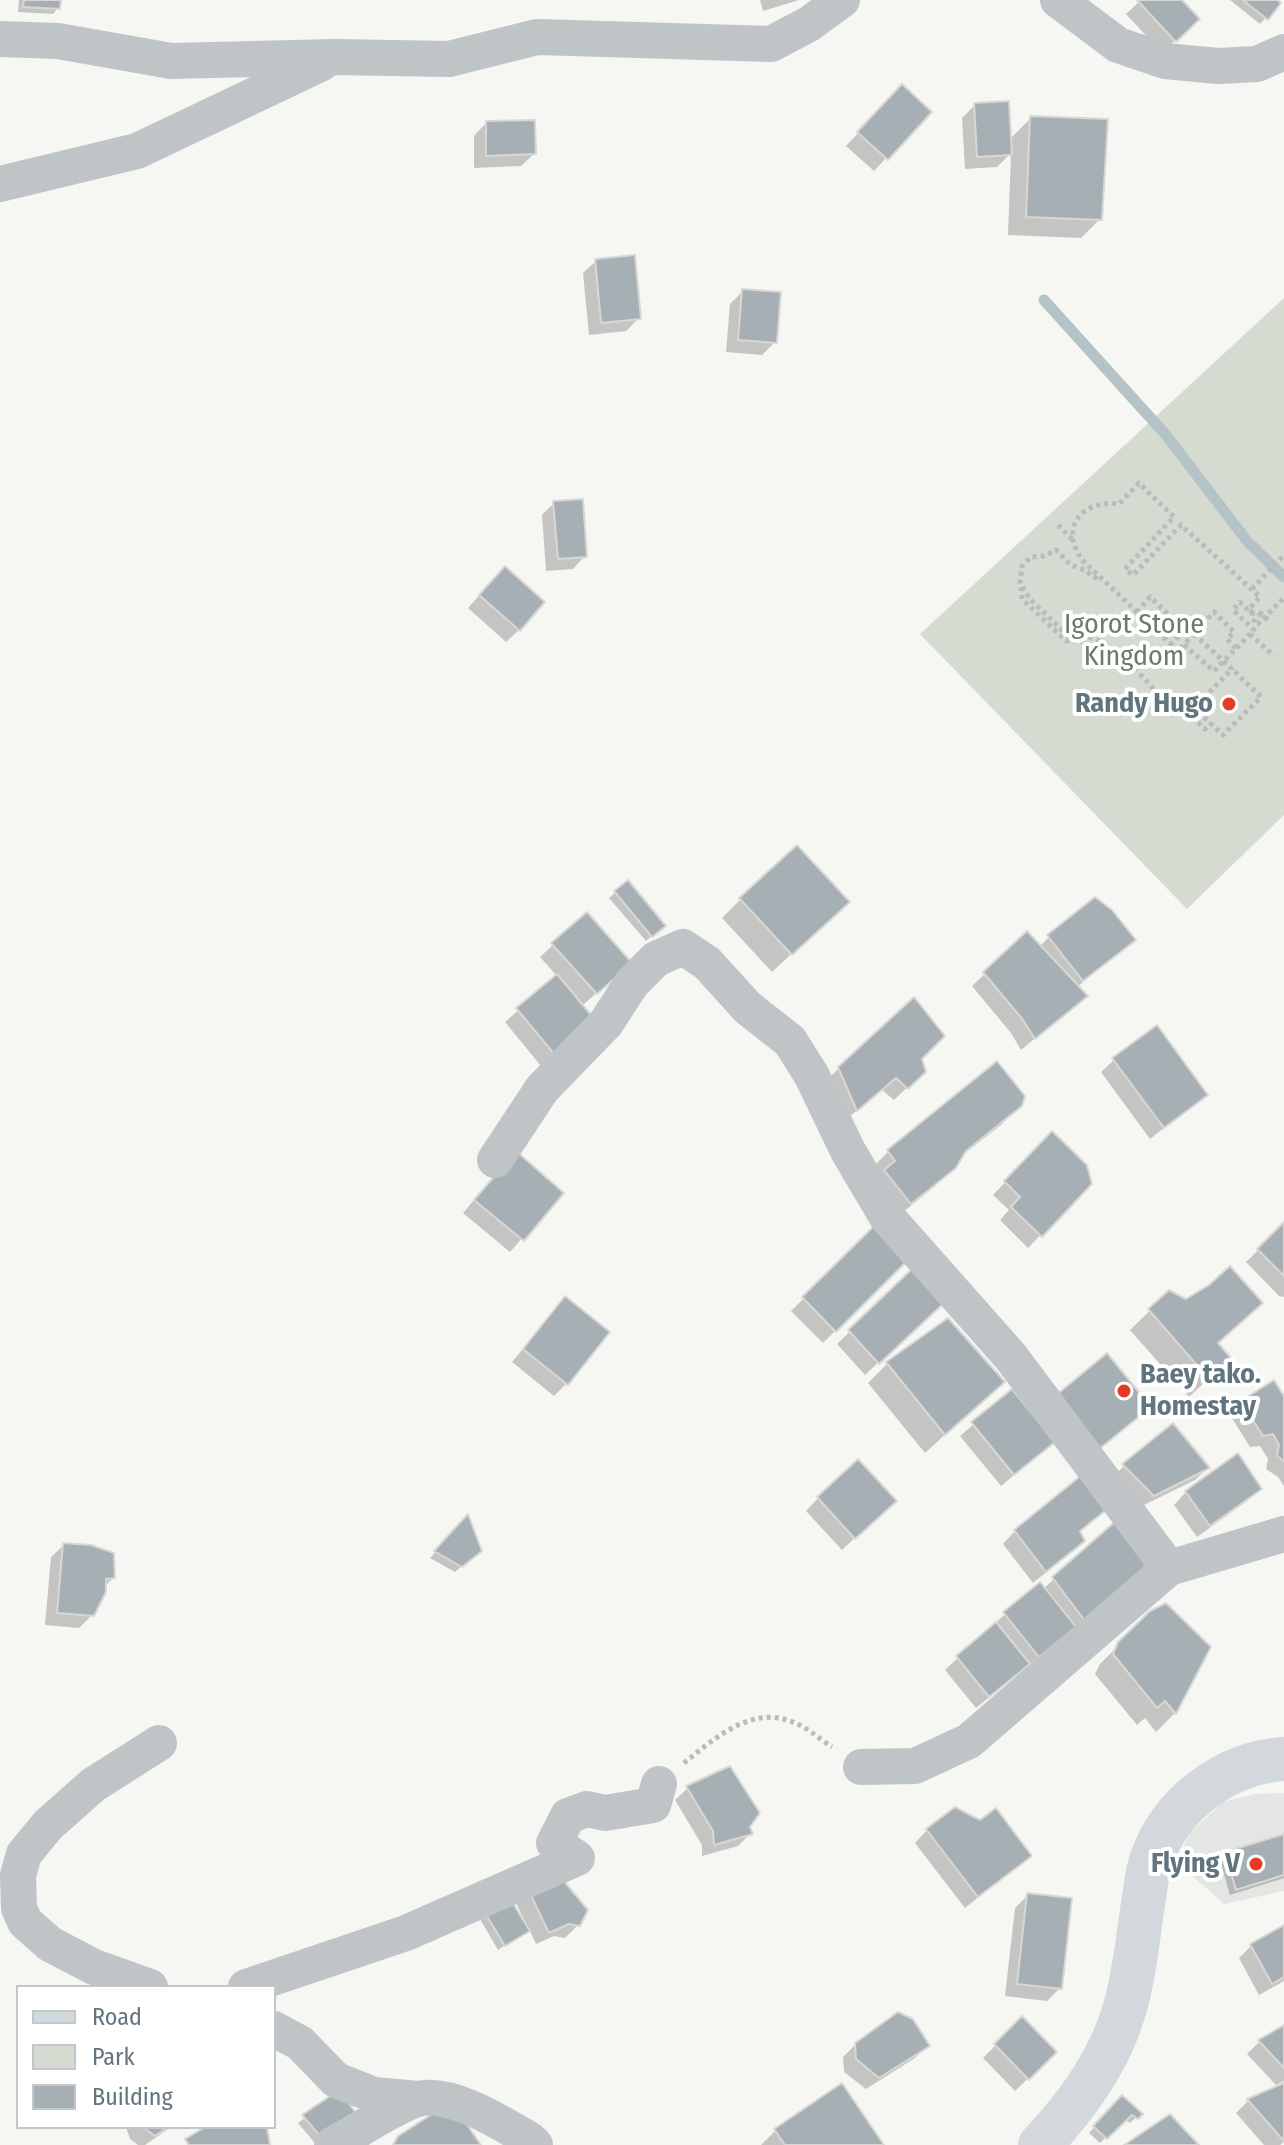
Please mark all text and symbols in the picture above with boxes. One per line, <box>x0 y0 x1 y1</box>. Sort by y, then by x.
park label: Igorot Stone Kingdom <box>1064 608 1204 674</box>
place label: Randy Hugo <box>1075 687 1213 721</box>
marker: Randy Hugo <box>1220 695 1238 713</box>
place label: Baey tako. Homestay <box>1140 1358 1261 1424</box>
marker: Baey tako. Homestay <box>1115 1382 1133 1400</box>
place label: Flying V <box>1151 1847 1240 1881</box>
marker: Flying V <box>1247 1855 1265 1873</box>
legend <box>16 1985 276 2129</box>
text: Road <box>92 2003 142 2031</box>
text: Park <box>92 2043 135 2071</box>
text: Building <box>92 2083 173 2111</box>

